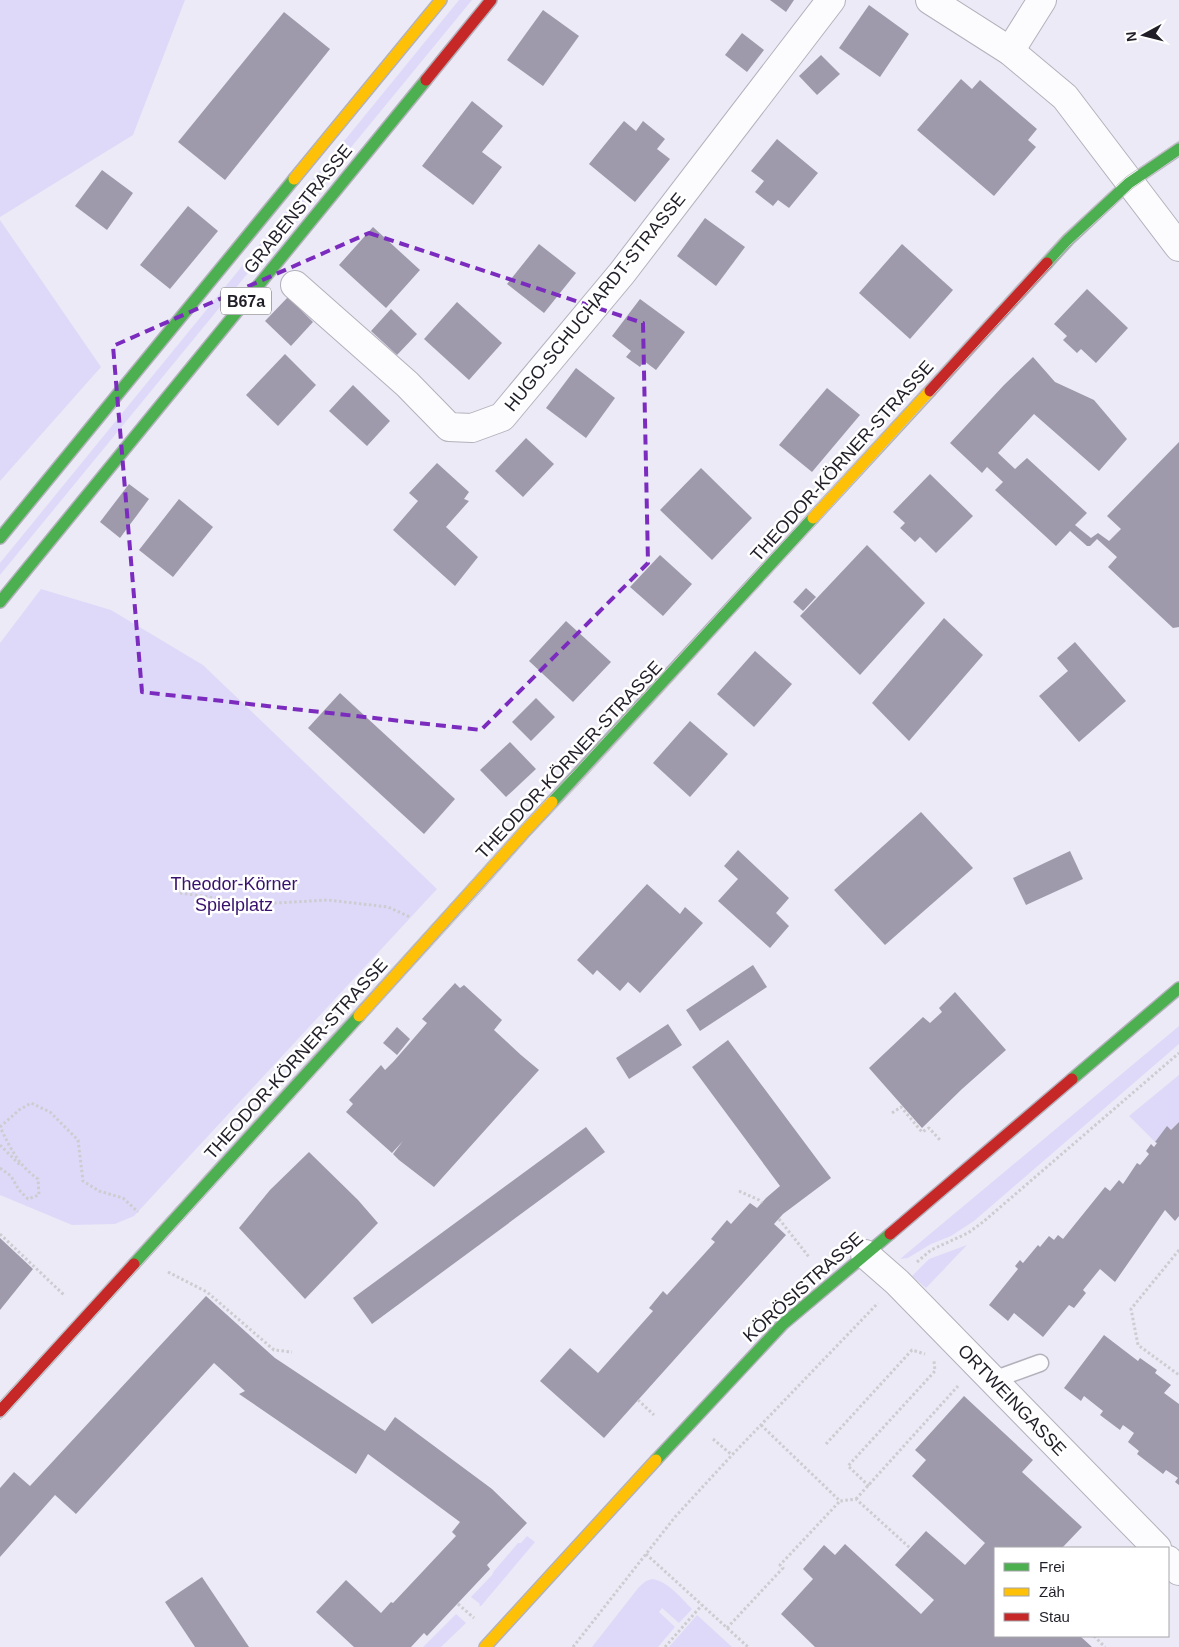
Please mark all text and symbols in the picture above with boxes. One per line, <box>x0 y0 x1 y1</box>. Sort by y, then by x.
north arrow <box>1119 10 1169 60</box>
text: N <box>1123 31 1140 43</box>
street label: GRABENSTRASSE <box>240 141 356 277</box>
street label: HUGO-SCHUCHARDT-STRASSE <box>501 189 689 415</box>
road number: B67a <box>221 288 271 314</box>
street label: THEODOR-KÖRNER-STRASSE <box>747 357 937 565</box>
street label: THEODOR-KÖRNER-STRASSE <box>472 657 666 863</box>
park label: Theodor-Körner Spielplatz <box>170 874 298 915</box>
street label: THEODOR-KÖRNER-STRASSE <box>201 955 391 1163</box>
street label: KÖRÖSISTRASSE <box>739 1228 867 1346</box>
street label: ORTWEINGASSE <box>954 1340 1070 1460</box>
legend <box>994 1547 1169 1637</box>
text: Frei <box>1039 1558 1065 1575</box>
text: Zäh <box>1039 1583 1065 1600</box>
text: Stau <box>1039 1608 1070 1625</box>

